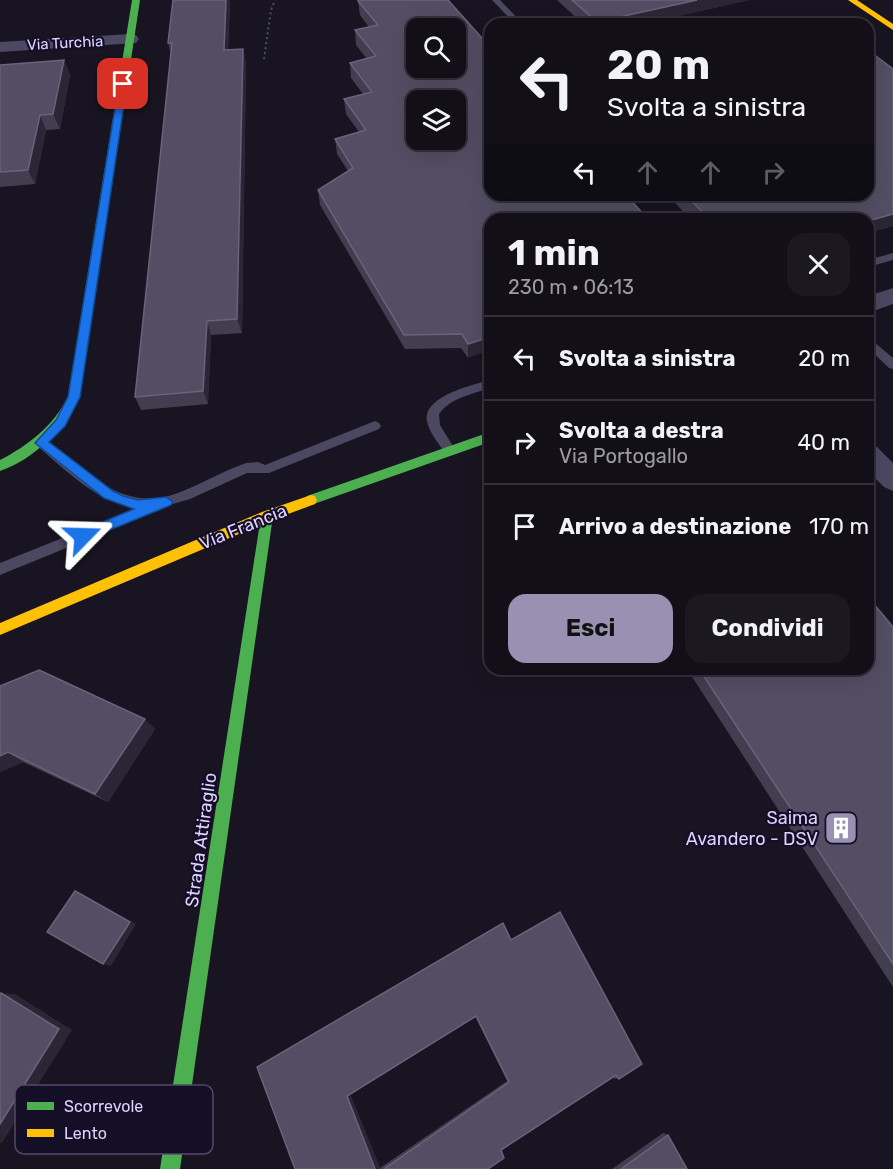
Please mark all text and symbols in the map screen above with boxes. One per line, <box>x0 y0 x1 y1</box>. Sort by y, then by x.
map controls <box>406 18 466 150</box>
button: search <box>406 18 466 78</box>
street label: Via Turchia <box>26 32 104 54</box>
text: 20 m <box>607 40 710 90</box>
icon: left <box>508 42 586 120</box>
pin <box>97 58 148 109</box>
icon: arrive <box>106 67 139 100</box>
button: layers <box>406 90 466 150</box>
text: Svolta a sinistra <box>607 91 806 123</box>
icon: left <box>568 156 601 189</box>
icon: ahead <box>631 156 664 189</box>
icon: ahead <box>694 156 727 189</box>
icon: right <box>757 156 790 189</box>
text: 1 min <box>508 231 600 274</box>
button: close <box>787 233 850 296</box>
text: 230 m · 06:13 <box>508 275 634 299</box>
icon: left <box>508 342 541 375</box>
text: Svolta a sinistra <box>559 345 736 372</box>
text: 20 m <box>798 345 850 372</box>
text: Svolta a destra <box>559 417 724 444</box>
icon: right <box>508 426 541 459</box>
text: 40 m <box>797 429 850 456</box>
text: Via Portogallo <box>559 444 688 468</box>
street label: Via Francia <box>196 499 290 555</box>
position arrow <box>51 504 115 568</box>
icon: arrive <box>508 510 541 543</box>
text: Arrivo a destinazione <box>559 513 791 540</box>
text: 170 m <box>809 513 869 540</box>
button: Esci <box>508 594 673 663</box>
button: Condividi <box>685 594 850 663</box>
street label: Strada Attiraglio <box>181 771 221 909</box>
place label: Saima Avandero - DSV <box>686 807 818 850</box>
building icon: Saima Avandero - DSV <box>823 810 859 846</box>
legend <box>15 1085 213 1154</box>
text: Scorrevole <box>64 1097 143 1116</box>
text: Lento <box>64 1124 107 1143</box>

